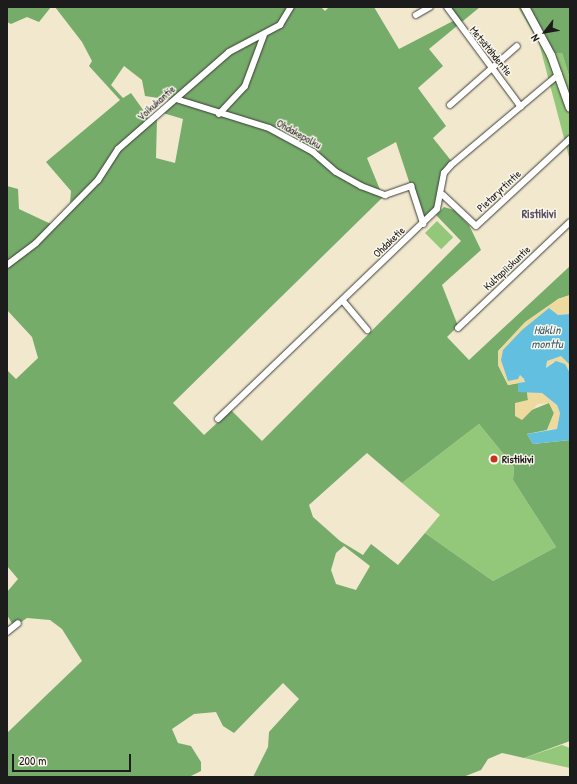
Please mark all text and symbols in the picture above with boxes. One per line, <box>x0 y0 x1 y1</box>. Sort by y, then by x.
north arrow <box>525 12 565 52</box>
street label: Metsätähdentie <box>467 23 515 79</box>
text: N <box>527 32 542 44</box>
street label: Voikukantie <box>134 83 178 123</box>
street label: Ohdakepolku <box>274 116 324 152</box>
street label: Pietaryrtintie <box>474 167 524 215</box>
district label: Ristikivi <box>522 207 556 221</box>
street label: Ohdaketie <box>370 224 408 260</box>
street label: Kultapiiskuntie <box>481 243 533 293</box>
water label: Häklin monttu <box>531 323 563 351</box>
place label: Ristikivi <box>502 452 534 466</box>
marker: Ristikivi <box>489 454 499 464</box>
scale bar <box>14 746 133 772</box>
text: 200 m <box>19 752 46 769</box>

